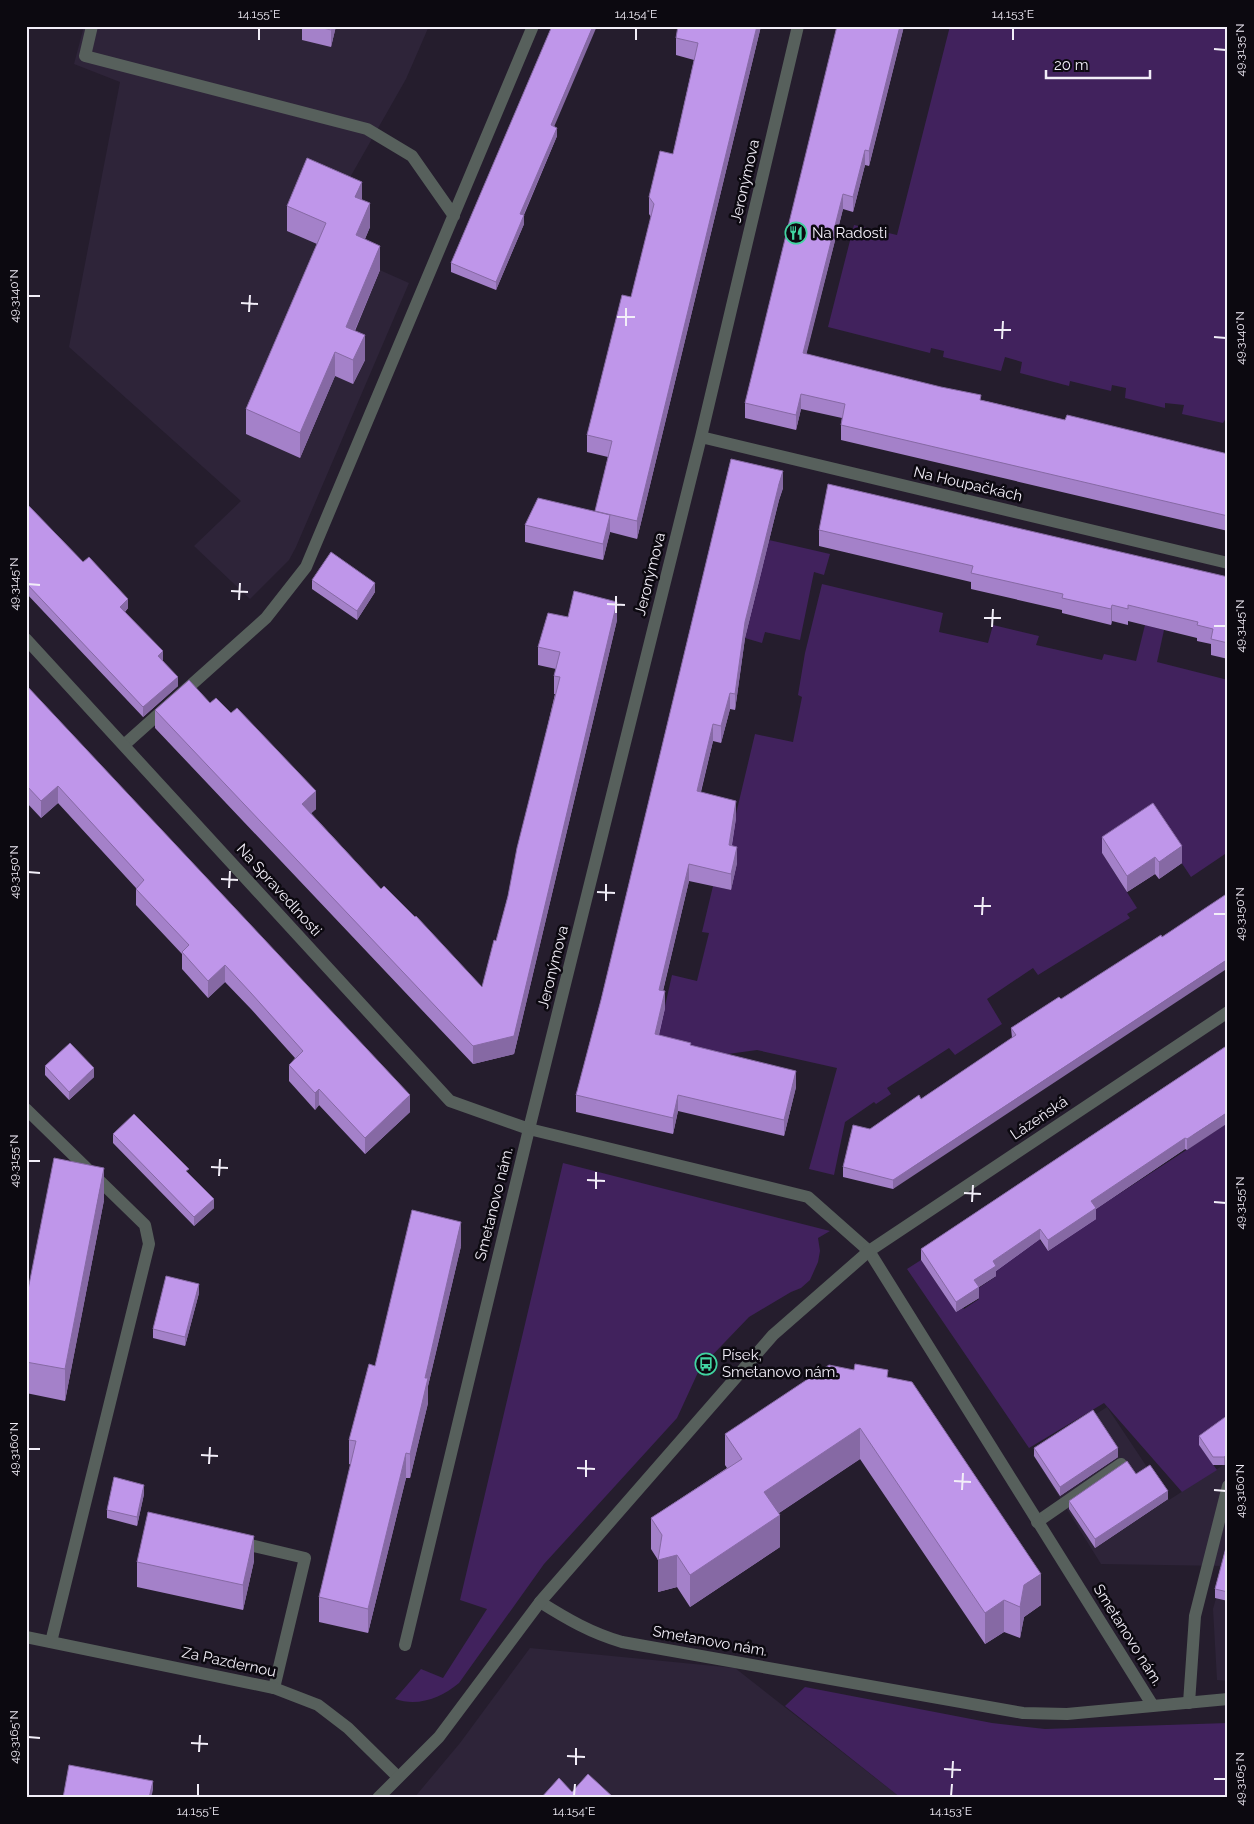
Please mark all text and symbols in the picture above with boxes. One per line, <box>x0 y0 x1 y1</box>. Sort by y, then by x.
text: 14.155°E <box>238 7 280 21</box>
text: 14.154°E <box>615 7 657 21</box>
text: 14.153°E <box>992 7 1034 21</box>
text: 49.3135°N <box>1233 24 1247 76</box>
scale bar <box>1046 48 1150 80</box>
text: 20 m <box>1054 56 1089 74</box>
street label: Jeronýmova <box>727 138 763 224</box>
restaurant icon: Na Radosti <box>784 221 808 245</box>
place label: Na Radosti <box>812 224 887 242</box>
text: 49.3140°N <box>7 269 21 323</box>
text: 49.3140°N <box>1233 311 1247 365</box>
street label: Na Houpačkách <box>912 463 1024 505</box>
street label: Jeronýmova <box>631 531 669 617</box>
text: 49.3145°N <box>7 558 21 610</box>
text: 49.3145°N <box>1233 600 1247 652</box>
street label: Na Spravedlnosti <box>233 840 325 940</box>
text: 49.3150°N <box>7 845 21 899</box>
text: 49.3150°N <box>1233 887 1247 941</box>
street label: Jeronýmova <box>534 924 572 1010</box>
street label: Lázeňská <box>1007 1092 1071 1144</box>
text: 49.3155°N <box>7 1135 21 1187</box>
street label: Smetanovo nám. <box>471 1145 517 1263</box>
text: 49.3155°N <box>1233 1177 1247 1229</box>
place label: Písek, Smetanovo nám. <box>722 1346 838 1381</box>
bus stop icon: Písek, Smetanovo nám. <box>694 1352 718 1376</box>
text: 49.3160°N <box>7 1422 21 1476</box>
text: 49.3160°N <box>1233 1464 1247 1518</box>
street label: Smetanovo nám. <box>1090 1581 1166 1689</box>
street label: Smetanovo nám. <box>651 1622 769 1660</box>
street label: Za Pazdernou <box>180 1643 278 1681</box>
text: 49.3165°N <box>7 1710 21 1764</box>
text: 49.3165°N <box>1233 1752 1247 1806</box>
text: 14.155°E <box>177 1804 219 1818</box>
text: 14.154°E <box>553 1804 595 1818</box>
text: 14.153°E <box>930 1804 972 1818</box>

